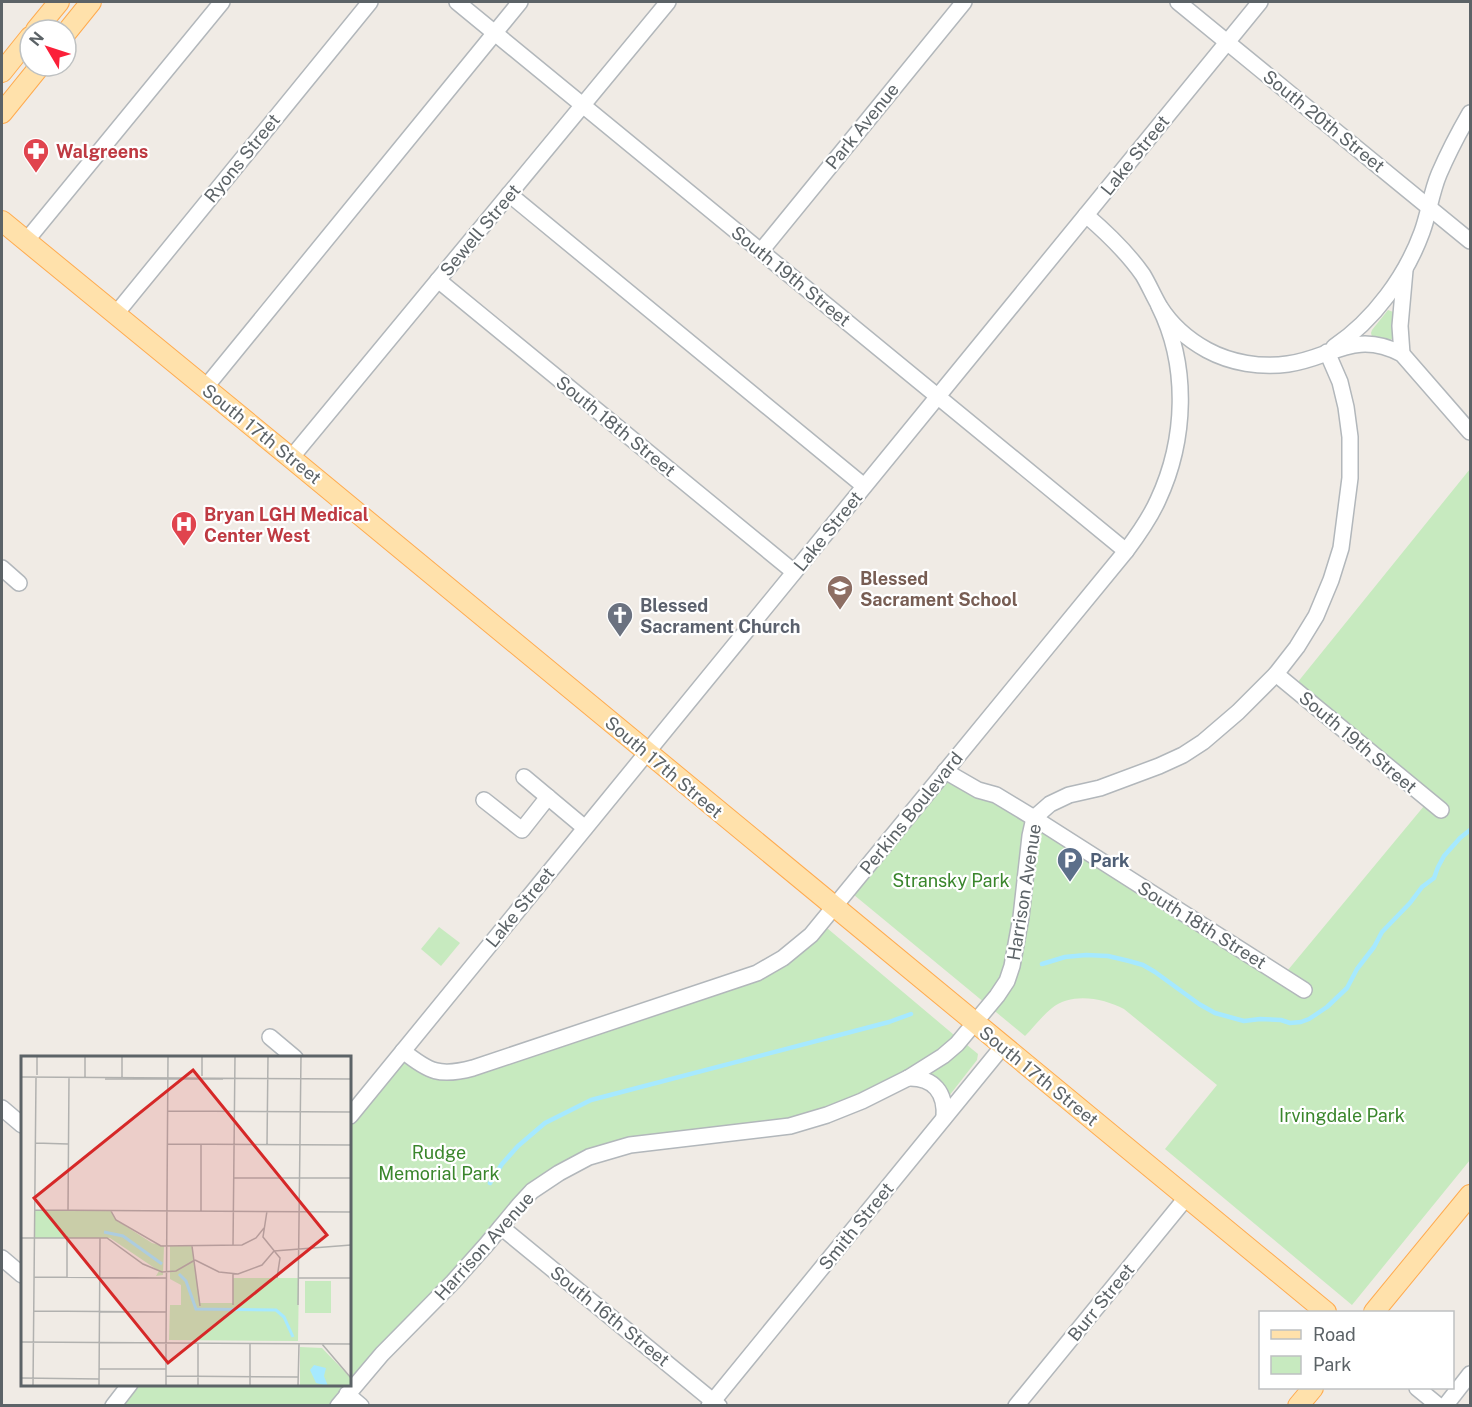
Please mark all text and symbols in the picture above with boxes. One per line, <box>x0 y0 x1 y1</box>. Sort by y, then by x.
north arrow <box>18 18 78 78</box>
text: N <box>25 28 48 50</box>
street label: South 20th Street <box>1259 65 1389 177</box>
street label: Park Avenue <box>821 79 903 173</box>
street label: Ryons Street <box>200 109 284 207</box>
street label: Lake Street <box>1096 111 1174 199</box>
pharmacy icon: Walgreens <box>21 136 51 174</box>
place label: Walgreens <box>56 141 148 162</box>
street label: Sewell Street <box>435 180 525 280</box>
street label: South 19th Street <box>727 221 855 331</box>
street label: South 18th Street <box>552 371 680 481</box>
street label: South 17th Street <box>198 380 326 488</box>
street label: Lake Street <box>789 487 867 575</box>
place label: Bryan LGH Medical Center West <box>204 504 369 546</box>
hospital icon: Bryan LGH Medical Center West <box>169 509 199 547</box>
place label: Blessed Sacrament School <box>860 568 1018 610</box>
school or university icon: Blessed Sacrament School <box>825 573 855 611</box>
place label: Blessed Sacrament Church <box>640 595 800 637</box>
church icon: Blessed Sacrament Church <box>605 600 635 638</box>
street label: South 19th Street <box>1295 687 1421 797</box>
street label: South 17th Street <box>601 712 727 822</box>
street label: Perkins Boulevard <box>855 748 967 878</box>
street label: Harrison Avenue <box>1003 822 1045 962</box>
parking icon: Park <box>1055 845 1085 883</box>
place label: Park <box>1090 850 1130 871</box>
street label: Lake Street <box>481 863 559 951</box>
park label: Stransky Park <box>892 870 1010 891</box>
street label: South 18th Street <box>1134 877 1270 973</box>
street label: South 17th Street <box>975 1022 1103 1130</box>
inset map <box>21 1056 351 1386</box>
park label: Irvingdale Park <box>1279 1105 1405 1126</box>
park label: Rudge Memorial Park <box>378 1142 500 1184</box>
street label: Smith Street <box>814 1178 898 1274</box>
street label: Harrison Avenue <box>430 1188 538 1304</box>
street label: Burr Street <box>1063 1259 1139 1345</box>
street label: South 16th Street <box>546 1261 674 1371</box>
legend <box>1259 1311 1454 1389</box>
text: Road <box>1313 1324 1356 1345</box>
text: Park <box>1313 1354 1351 1375</box>

